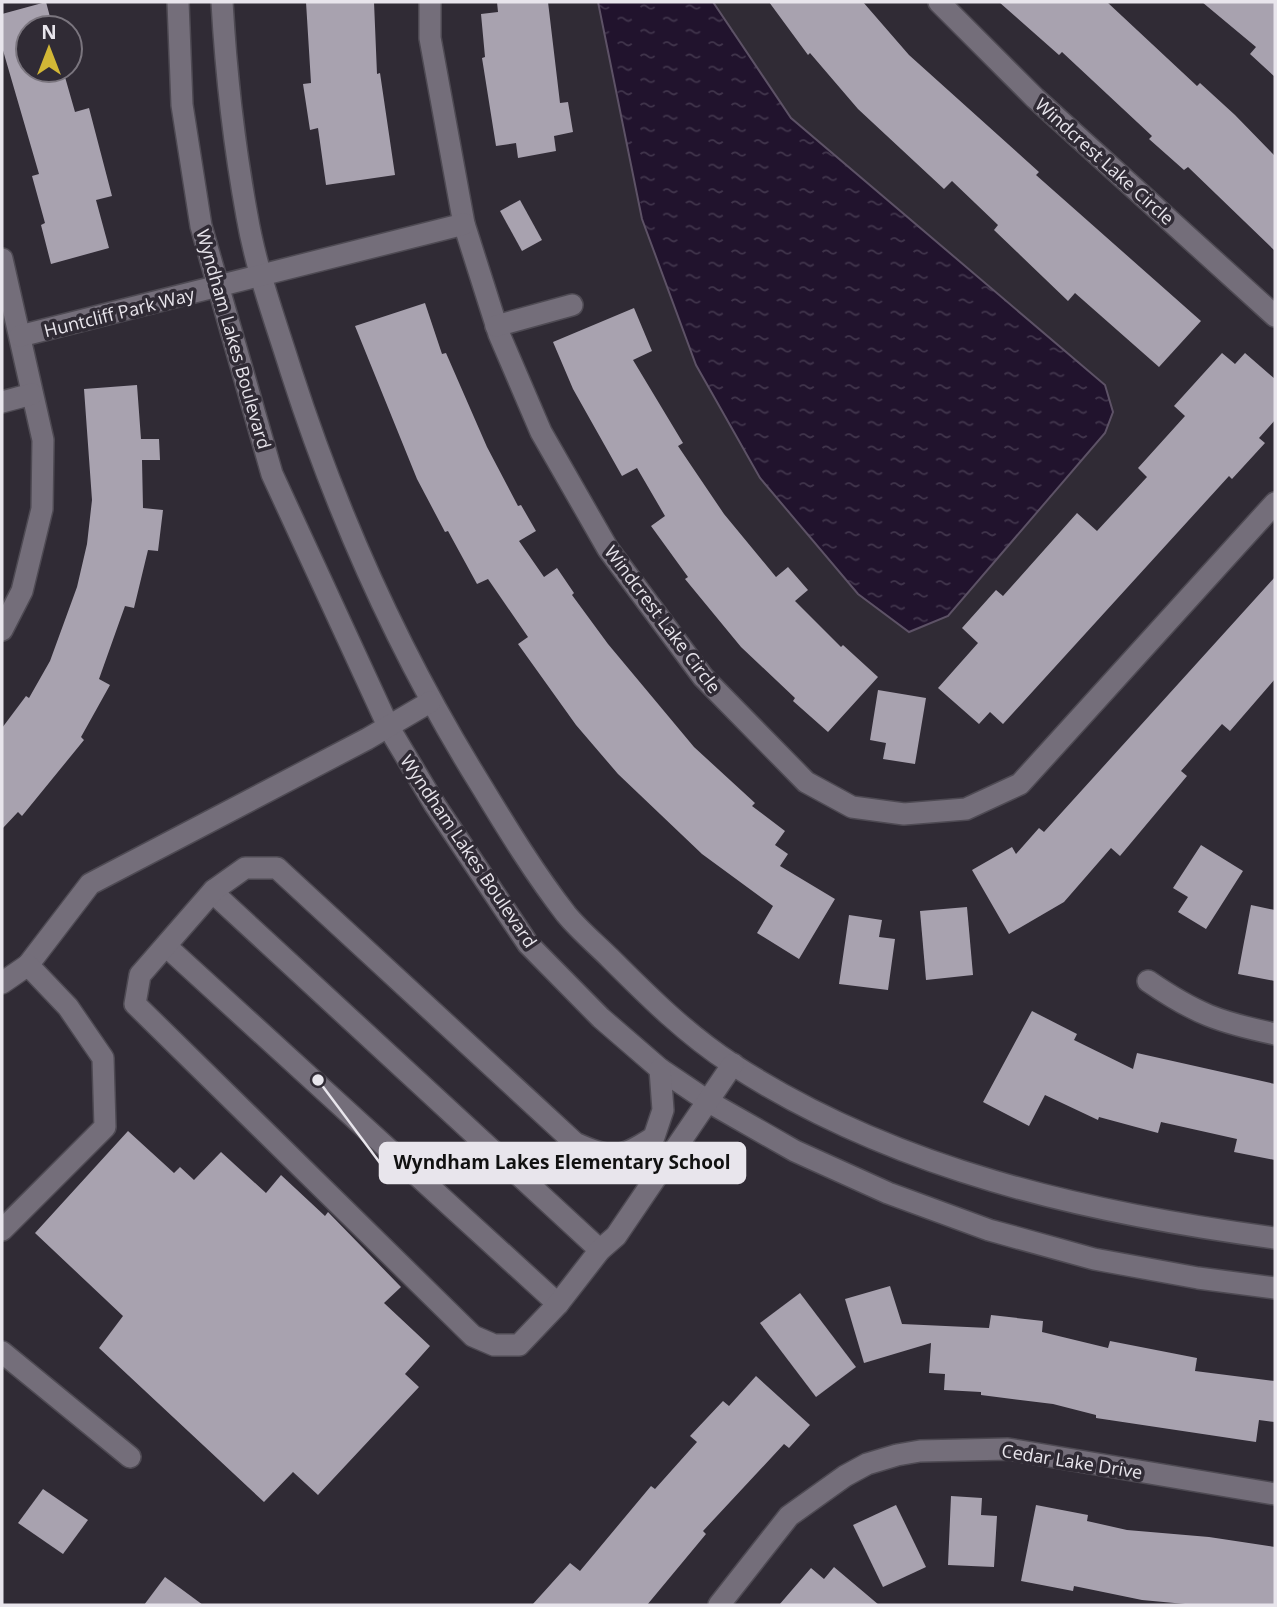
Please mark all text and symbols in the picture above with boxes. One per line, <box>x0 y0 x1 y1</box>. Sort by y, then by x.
north arrow <box>14 14 84 84</box>
text: N <box>41 19 57 45</box>
street label: Windcrest Lake Circle <box>1030 92 1180 230</box>
street label: Wyndham Lakes Boulevard <box>191 226 277 452</box>
street label: Huntcliff Park Way <box>41 281 198 342</box>
street label: Windcrest Lake Circle <box>600 540 726 698</box>
street label: Wyndham Lakes Boulevard <box>395 750 543 952</box>
callout: Wyndham Lakes Elementary School <box>380 1143 745 1183</box>
text: Wyndham Lakes Elementary School <box>393 1149 731 1175</box>
street label: Cedar Lake Drive <box>1000 1438 1144 1484</box>

